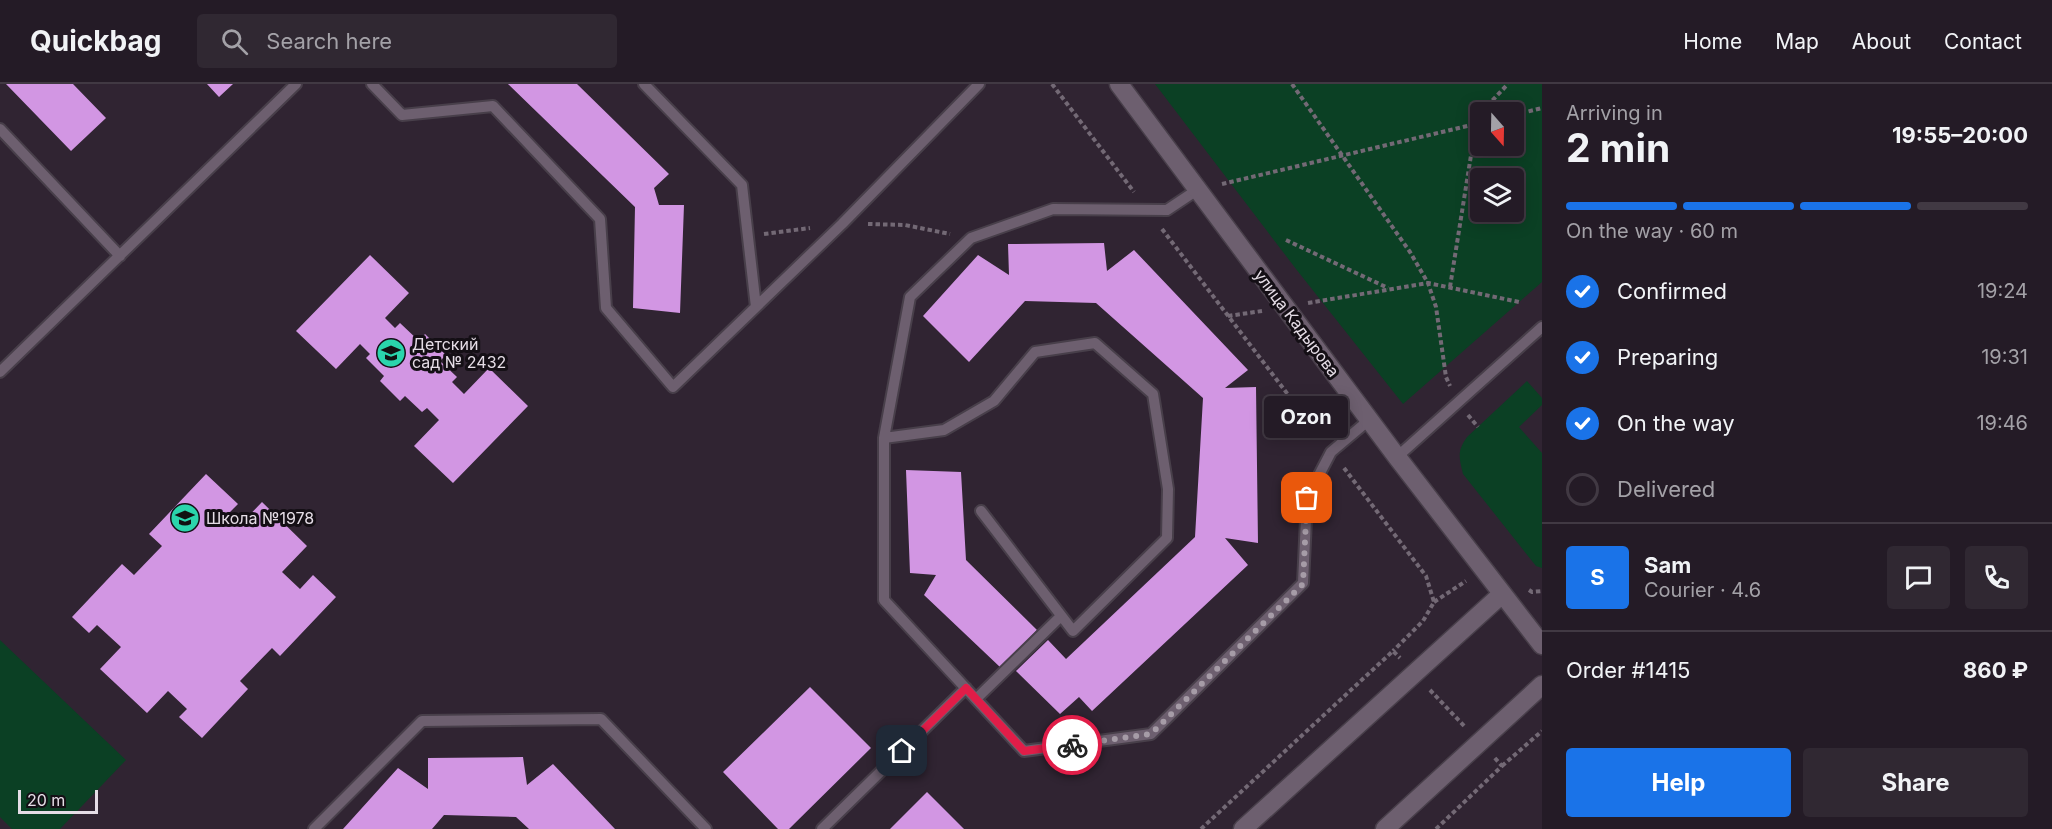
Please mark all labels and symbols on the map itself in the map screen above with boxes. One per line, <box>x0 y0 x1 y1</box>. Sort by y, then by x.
north arrow <box>1470 102 1524 156</box>
street label: улица Кадырова <box>1250 265 1344 381</box>
place label: Детский сад № 2432 <box>412 334 506 372</box>
school or university icon: Детский сад № 2432 <box>375 337 407 369</box>
callout: Ozon <box>1265 396 1349 438</box>
pin <box>1281 472 1332 523</box>
school or university icon: Школа №1978 <box>169 502 201 534</box>
place label: Школа №1978 <box>206 508 314 528</box>
courier <box>1042 715 1102 775</box>
pin <box>876 725 927 776</box>
scale bar <box>18 787 98 814</box>

